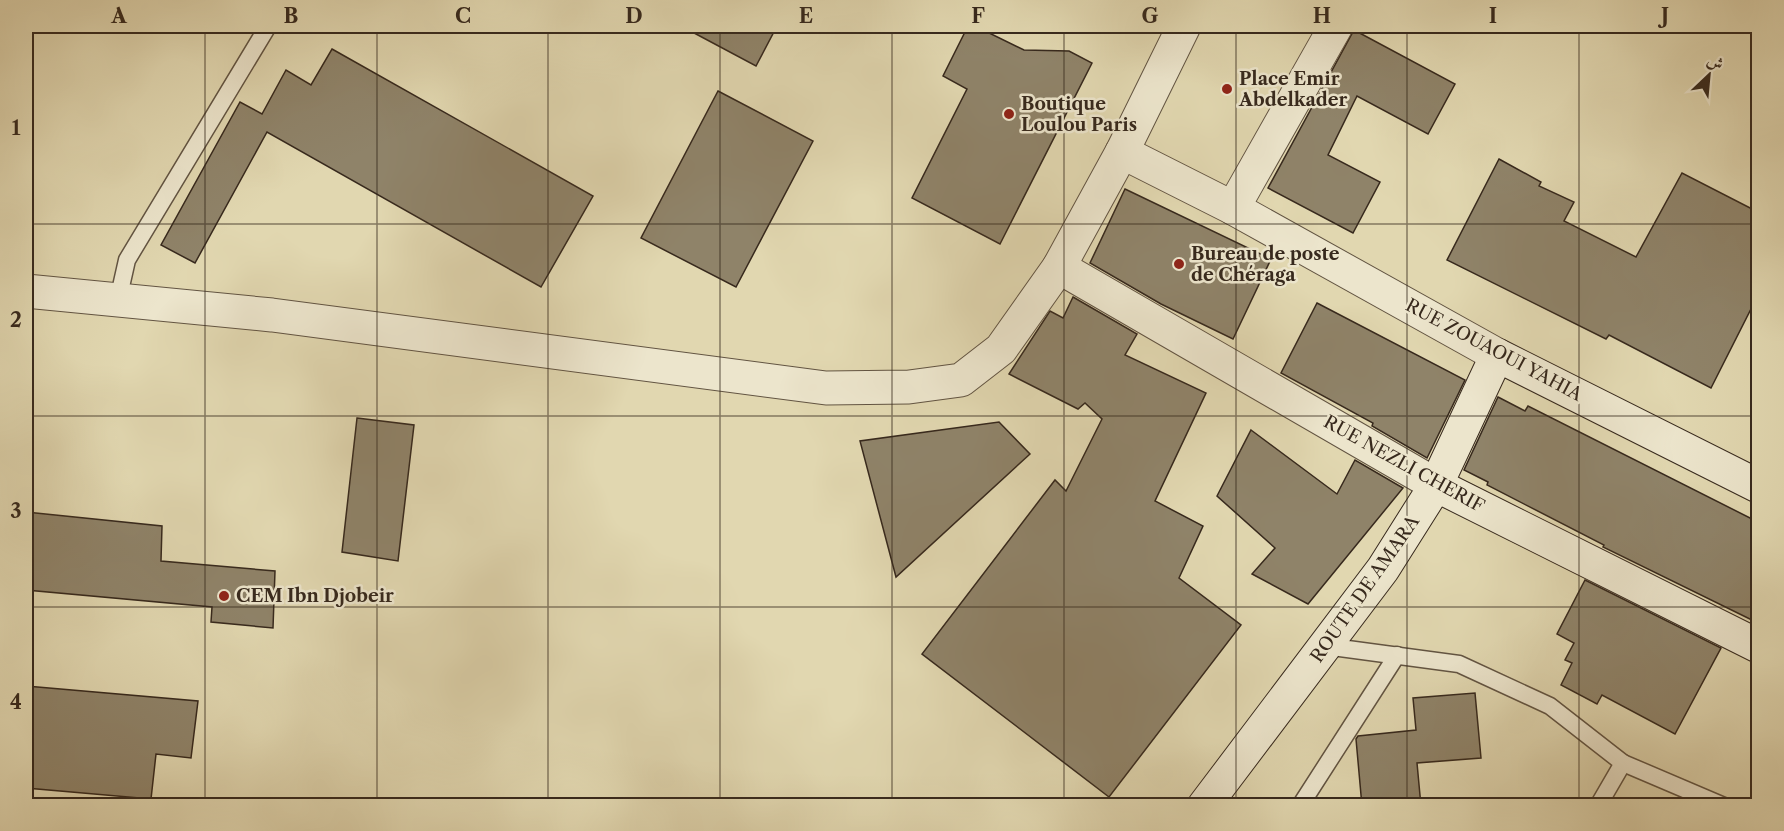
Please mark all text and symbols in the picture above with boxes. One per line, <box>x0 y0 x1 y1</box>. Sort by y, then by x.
text: A <box>110 4 127 28</box>
text: B <box>284 4 299 28</box>
text: C <box>455 4 471 28</box>
text: D <box>625 4 643 28</box>
text: E <box>799 4 813 28</box>
text: F <box>971 4 985 28</box>
text: G <box>1142 4 1159 28</box>
text: H <box>1313 4 1331 28</box>
text: I <box>1489 4 1497 28</box>
text: J <box>1657 4 1669 28</box>
north arrow <box>1679 45 1739 105</box>
text: ش <box>1704 49 1727 74</box>
place label: Place Emir Abdelkader <box>1238 68 1348 111</box>
marker: Place Emir Abdelkader <box>1220 82 1234 96</box>
place label: Boutique Loulou Paris <box>1021 93 1137 136</box>
marker: Boutique Loulou Paris <box>1002 107 1016 121</box>
text: 1 <box>12 116 21 140</box>
place label: Bureau de poste de Chéraga <box>1191 243 1340 286</box>
marker: Bureau de poste de Chéraga <box>1172 257 1186 271</box>
street label: RUE ZOUAOUI YAHIA <box>1402 294 1587 406</box>
text: 2 <box>10 308 22 332</box>
street label: RUE NEZLI CHERIF <box>1320 411 1488 517</box>
text: 3 <box>10 499 22 523</box>
street label: ROUTE DE AMARA <box>1306 511 1424 667</box>
place label: CEM Ibn Djobeir <box>236 585 394 607</box>
marker: CEM Ibn Djobeir <box>217 589 231 603</box>
text: 4 <box>10 690 22 714</box>

